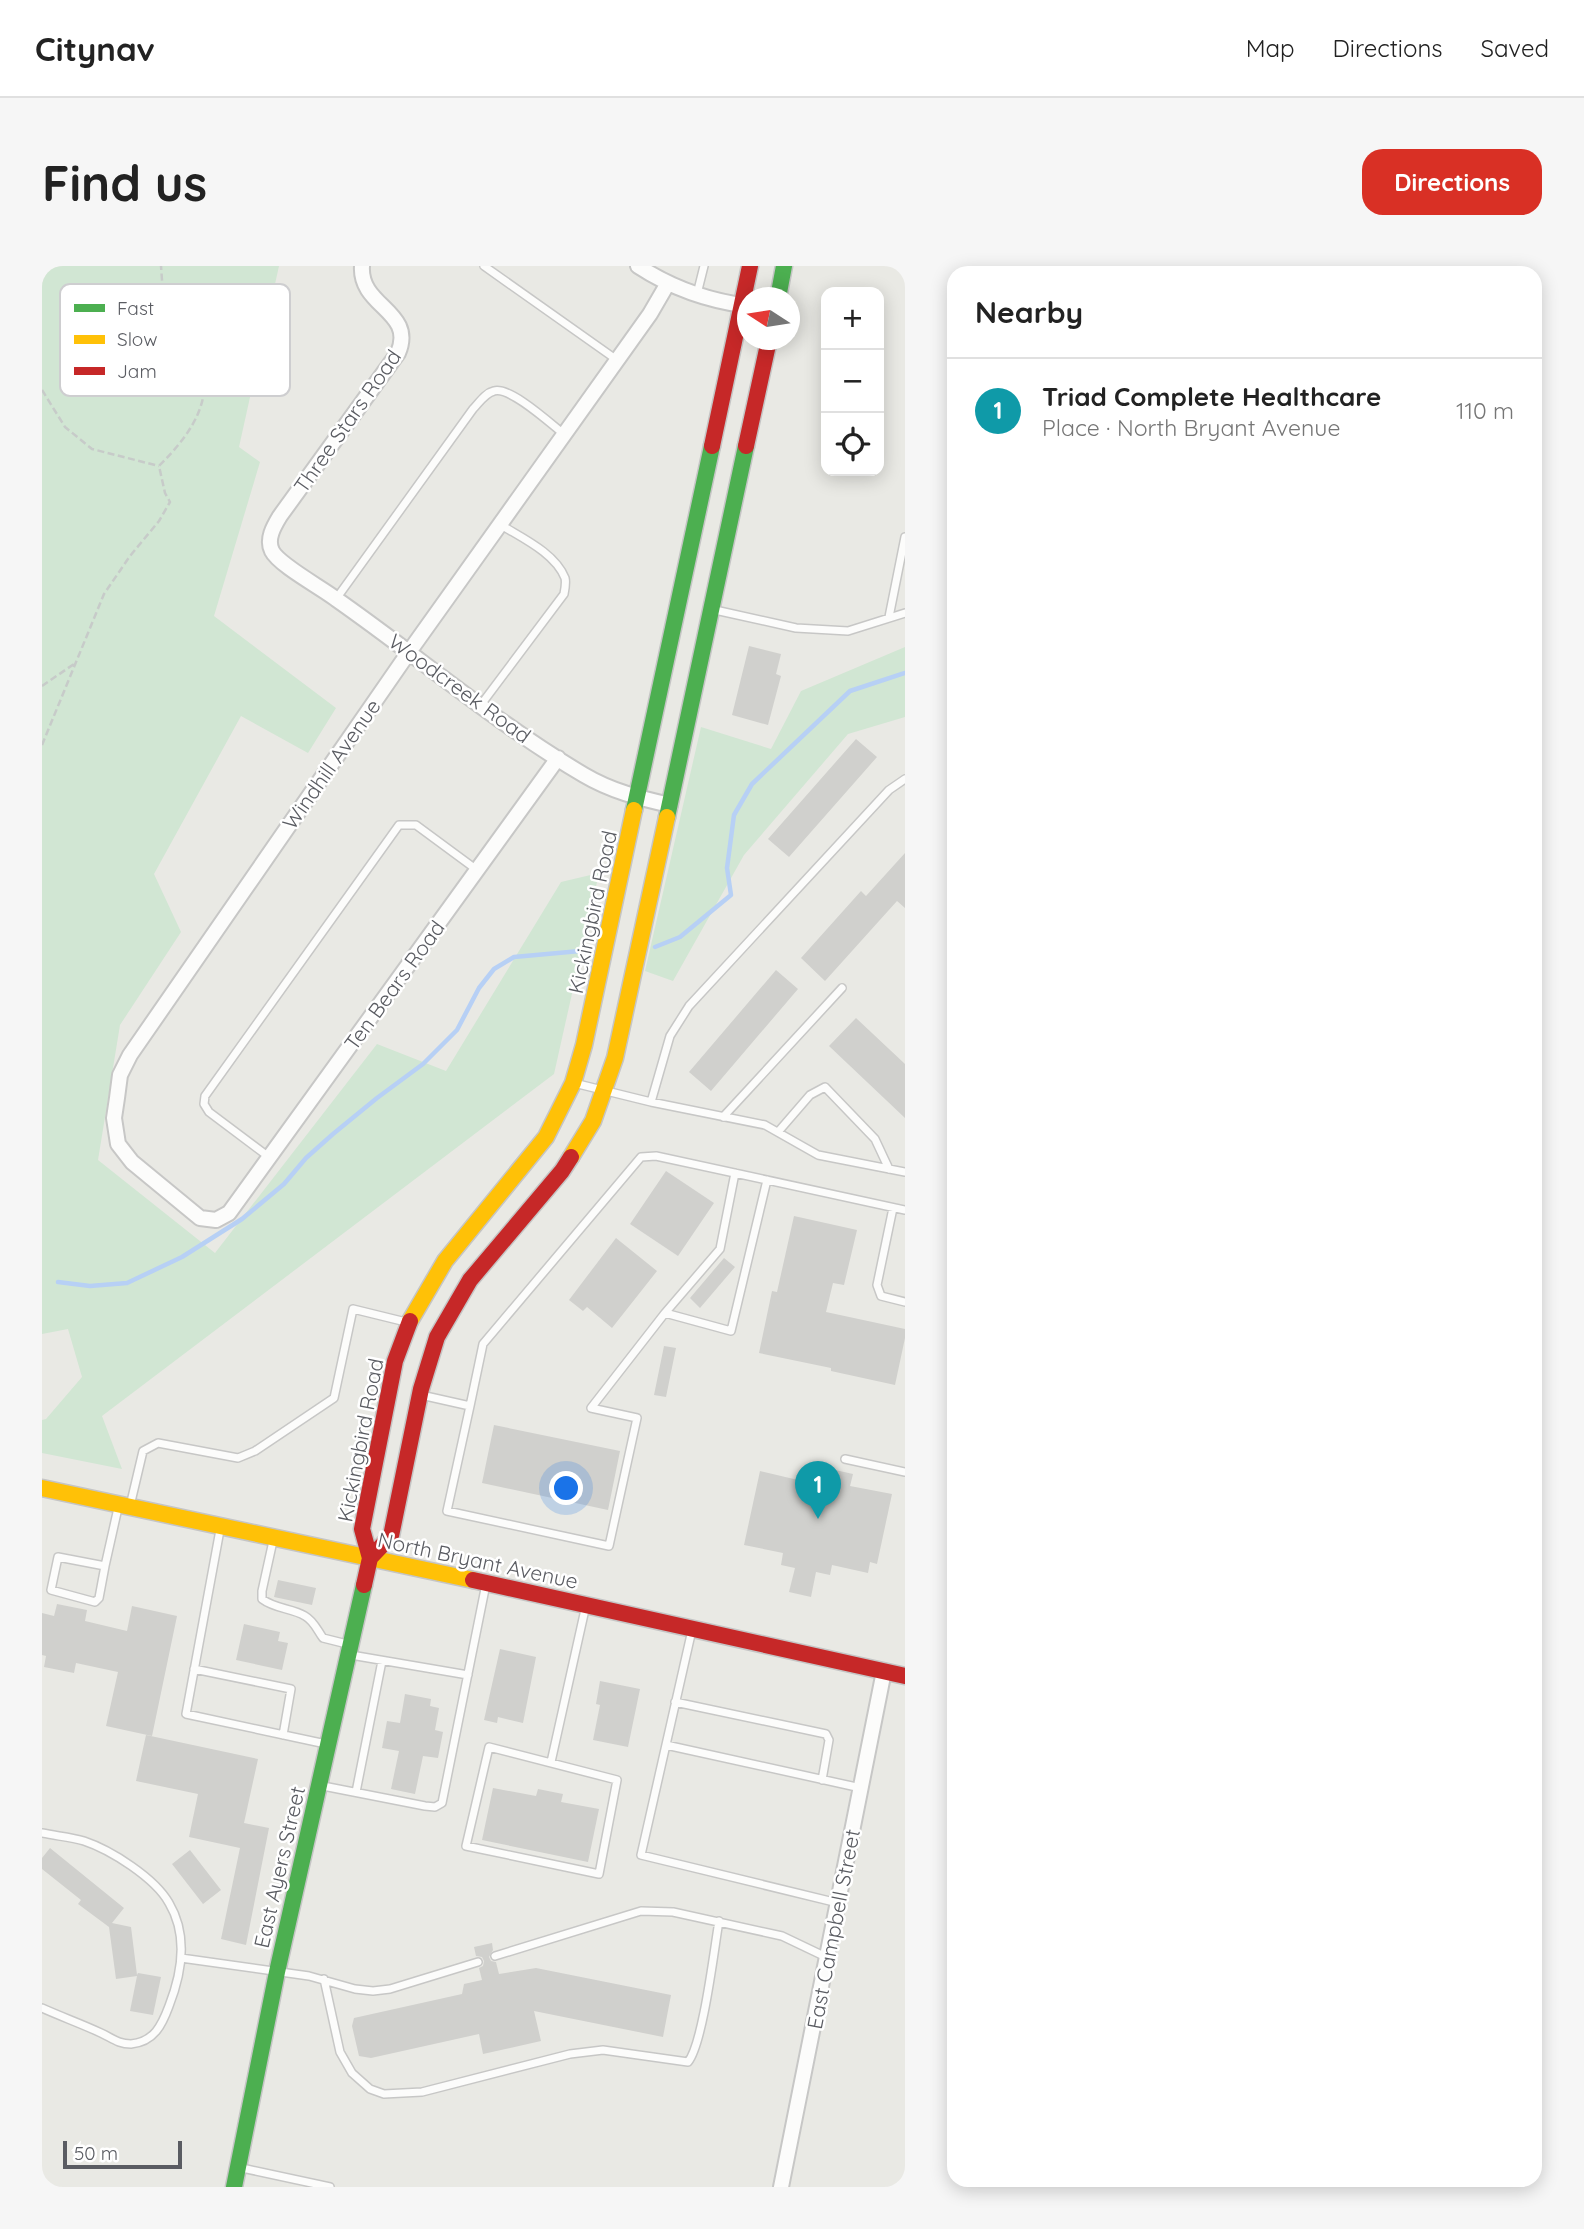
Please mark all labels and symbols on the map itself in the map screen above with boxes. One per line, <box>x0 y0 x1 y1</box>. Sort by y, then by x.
legend <box>60 284 290 396</box>
north arrow <box>737 287 800 350</box>
text: Fast <box>117 296 154 320</box>
text: Slow <box>117 327 158 351</box>
street label: Three Stars Road <box>288 344 406 498</box>
text: Jam <box>117 359 157 383</box>
street label: Woodcreek Road <box>384 628 536 748</box>
street label: Windhill Avenue <box>276 694 386 834</box>
street label: Kickingbird Road <box>562 828 622 996</box>
street label: Ten Bears Road <box>338 915 450 1055</box>
street label: Kickingbird Road <box>331 1356 389 1524</box>
pin: 1 <box>795 1461 841 1519</box>
your location <box>549 1471 583 1505</box>
street label: North Bryant Avenue <box>375 1526 581 1594</box>
street label: East Ayers Street <box>248 1784 310 1950</box>
street label: East Campbell Street <box>801 1827 865 2031</box>
scale bar <box>63 2138 182 2170</box>

